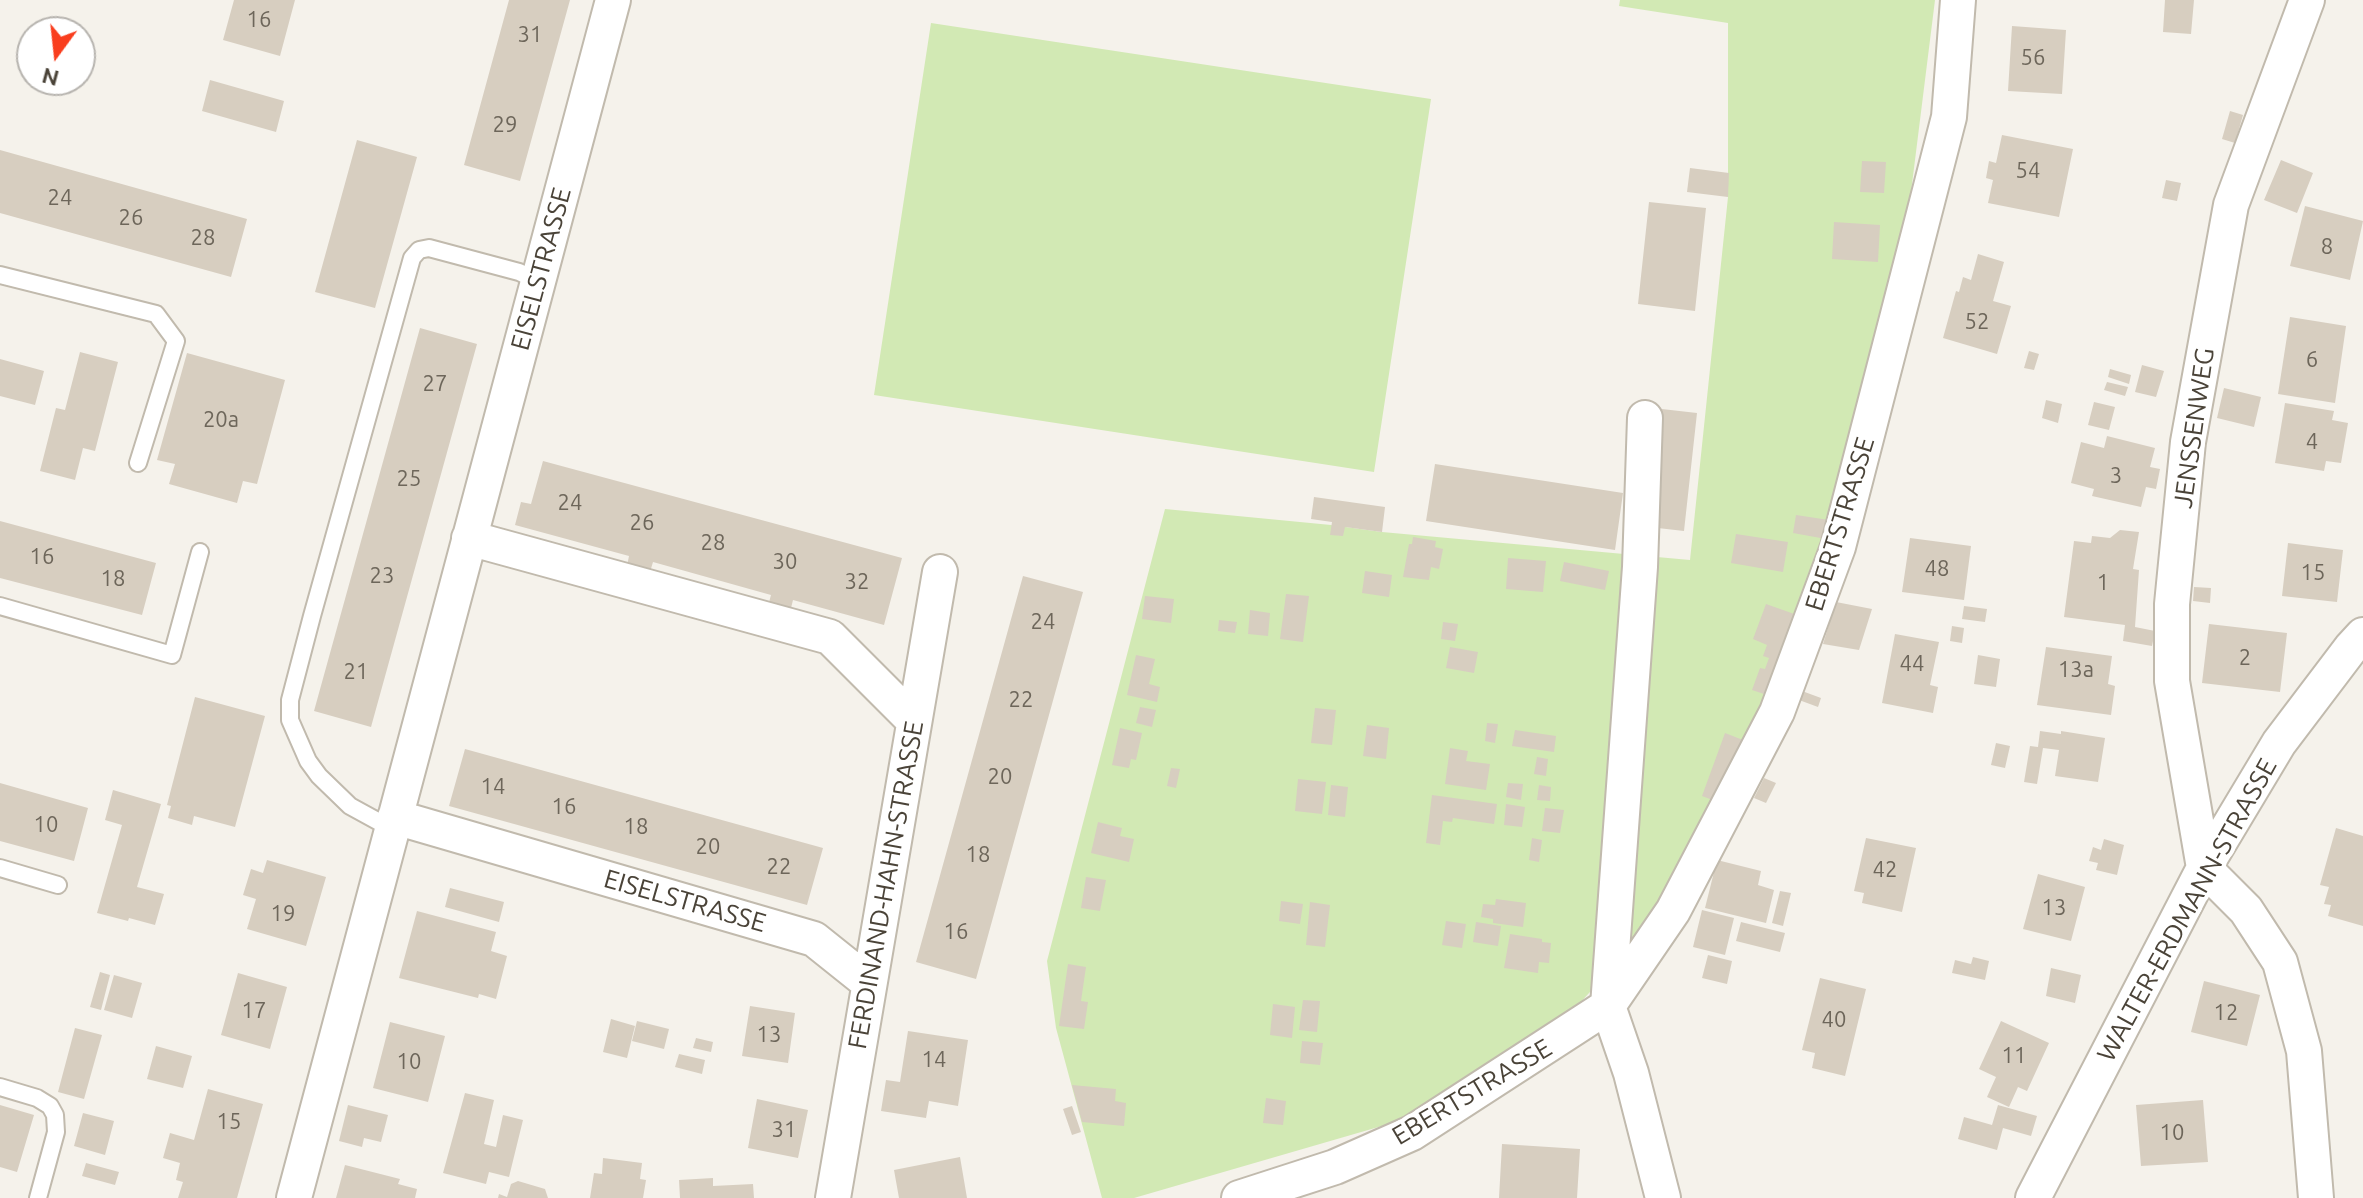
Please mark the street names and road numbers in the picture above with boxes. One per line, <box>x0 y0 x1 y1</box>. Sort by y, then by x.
street label: EISELSTRASSE <box>504 184 578 354</box>
street label: JENSSENWEG <box>2167 346 2221 510</box>
street label: EBERTSTRASSE <box>1799 433 1881 615</box>
street label: FERDINAND-HAHN-STRASSE <box>842 718 930 1052</box>
street label: WALTER-ERDMANN-STRASSE <box>2091 753 2283 1067</box>
street label: EISELSTRASSE <box>600 863 770 939</box>
street label: EBERTSTRASSE <box>1387 1032 1557 1152</box>

